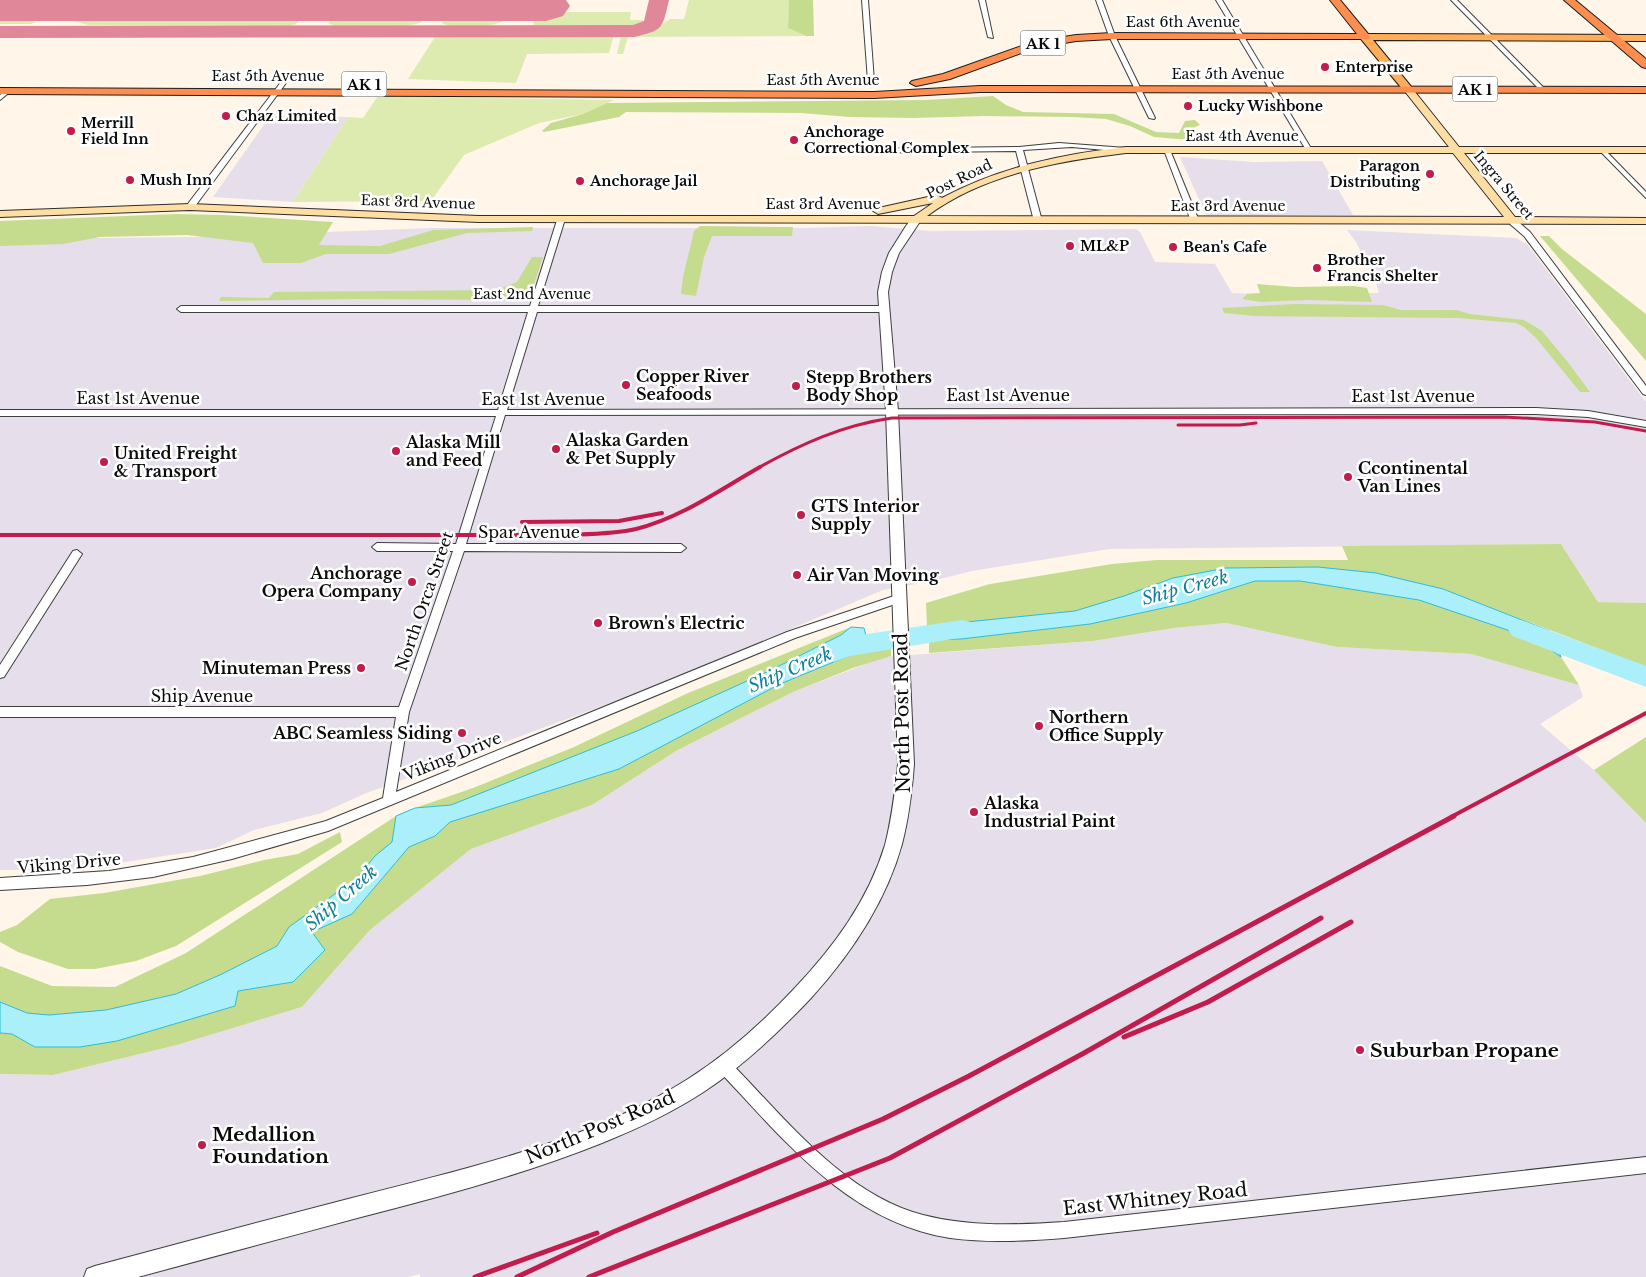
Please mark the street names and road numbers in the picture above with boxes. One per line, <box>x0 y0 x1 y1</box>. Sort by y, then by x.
street label: East 6th Avenue <box>1126 13 1240 31</box>
road number: AK 1 <box>1020 30 1066 56</box>
street label: East 5th Avenue <box>1171 65 1285 83</box>
street label: East 5th Avenue <box>211 67 325 85</box>
street label: East 5th Avenue <box>766 71 880 89</box>
road number: AK 1 <box>342 72 386 96</box>
road number: AK 1 <box>1452 76 1498 102</box>
street label: East 4th Avenue <box>1185 127 1299 145</box>
street label: Ingra Street <box>1470 147 1538 224</box>
street label: Post Road <box>923 155 995 203</box>
street label: East 3rd Avenue <box>360 191 476 213</box>
street label: East 3rd Avenue <box>766 195 880 213</box>
street label: East 3rd Avenue <box>1171 197 1285 215</box>
street label: East 2nd Avenue <box>473 285 591 303</box>
street label: East 1st Avenue <box>946 385 1070 405</box>
street label: East 1st Avenue <box>1351 386 1475 406</box>
street label: East 1st Avenue <box>76 388 200 408</box>
street label: East 1st Avenue <box>481 389 605 409</box>
street label: Spar Avenue <box>478 522 580 542</box>
street label: North Orca Street <box>391 529 457 673</box>
street label: North Post Road <box>889 632 915 793</box>
street label: Ship Avenue <box>151 686 253 706</box>
street label: Viking Drive <box>399 727 504 785</box>
street label: Viking Drive <box>15 849 122 878</box>
street label: North Post Road <box>522 1085 679 1169</box>
street label: East Whitney Road <box>1062 1178 1249 1220</box>

